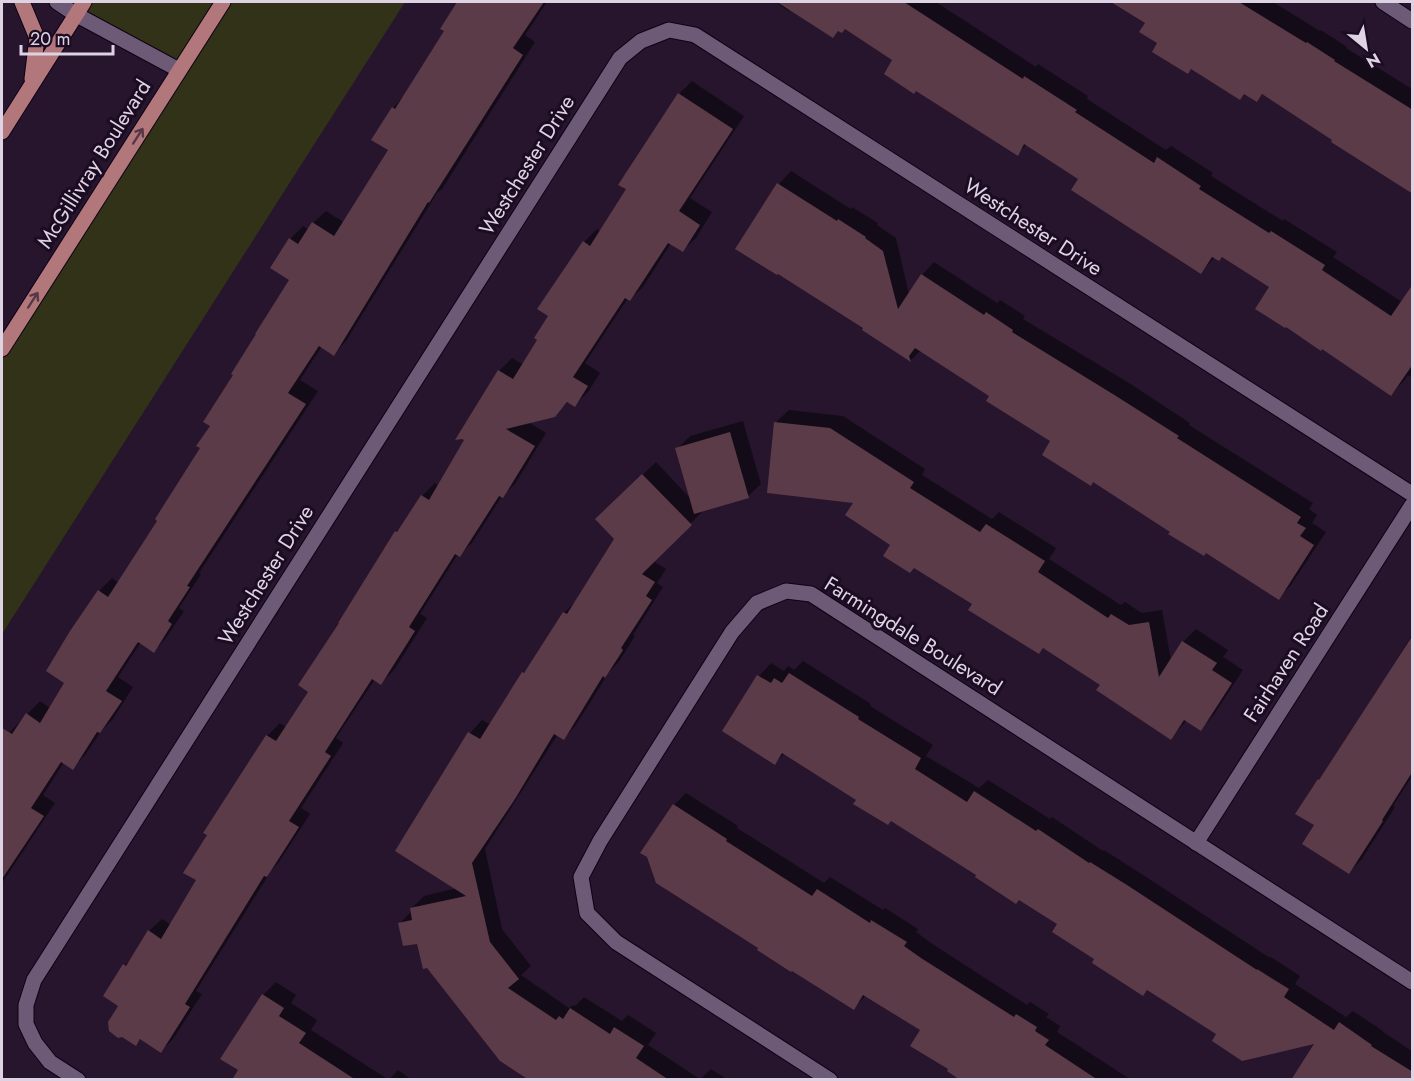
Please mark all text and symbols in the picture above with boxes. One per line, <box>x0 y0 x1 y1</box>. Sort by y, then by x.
scale bar <box>21 18 112 56</box>
north arrow <box>1336 18 1396 78</box>
text: 20 m <box>30 26 70 52</box>
text: N <box>1362 47 1385 74</box>
street label: McGillivray Boulevard <box>30 74 158 254</box>
street label: Westchester Drive <box>472 89 582 241</box>
one-way arrow <box>131 127 144 144</box>
street label: Westchester Drive <box>958 171 1108 283</box>
one-way arrow <box>27 292 39 309</box>
street label: Westchester Drive <box>211 499 321 651</box>
street label: Farmingdale Boulevard <box>819 569 1007 703</box>
street label: Fairhaven Road <box>1236 598 1336 728</box>

